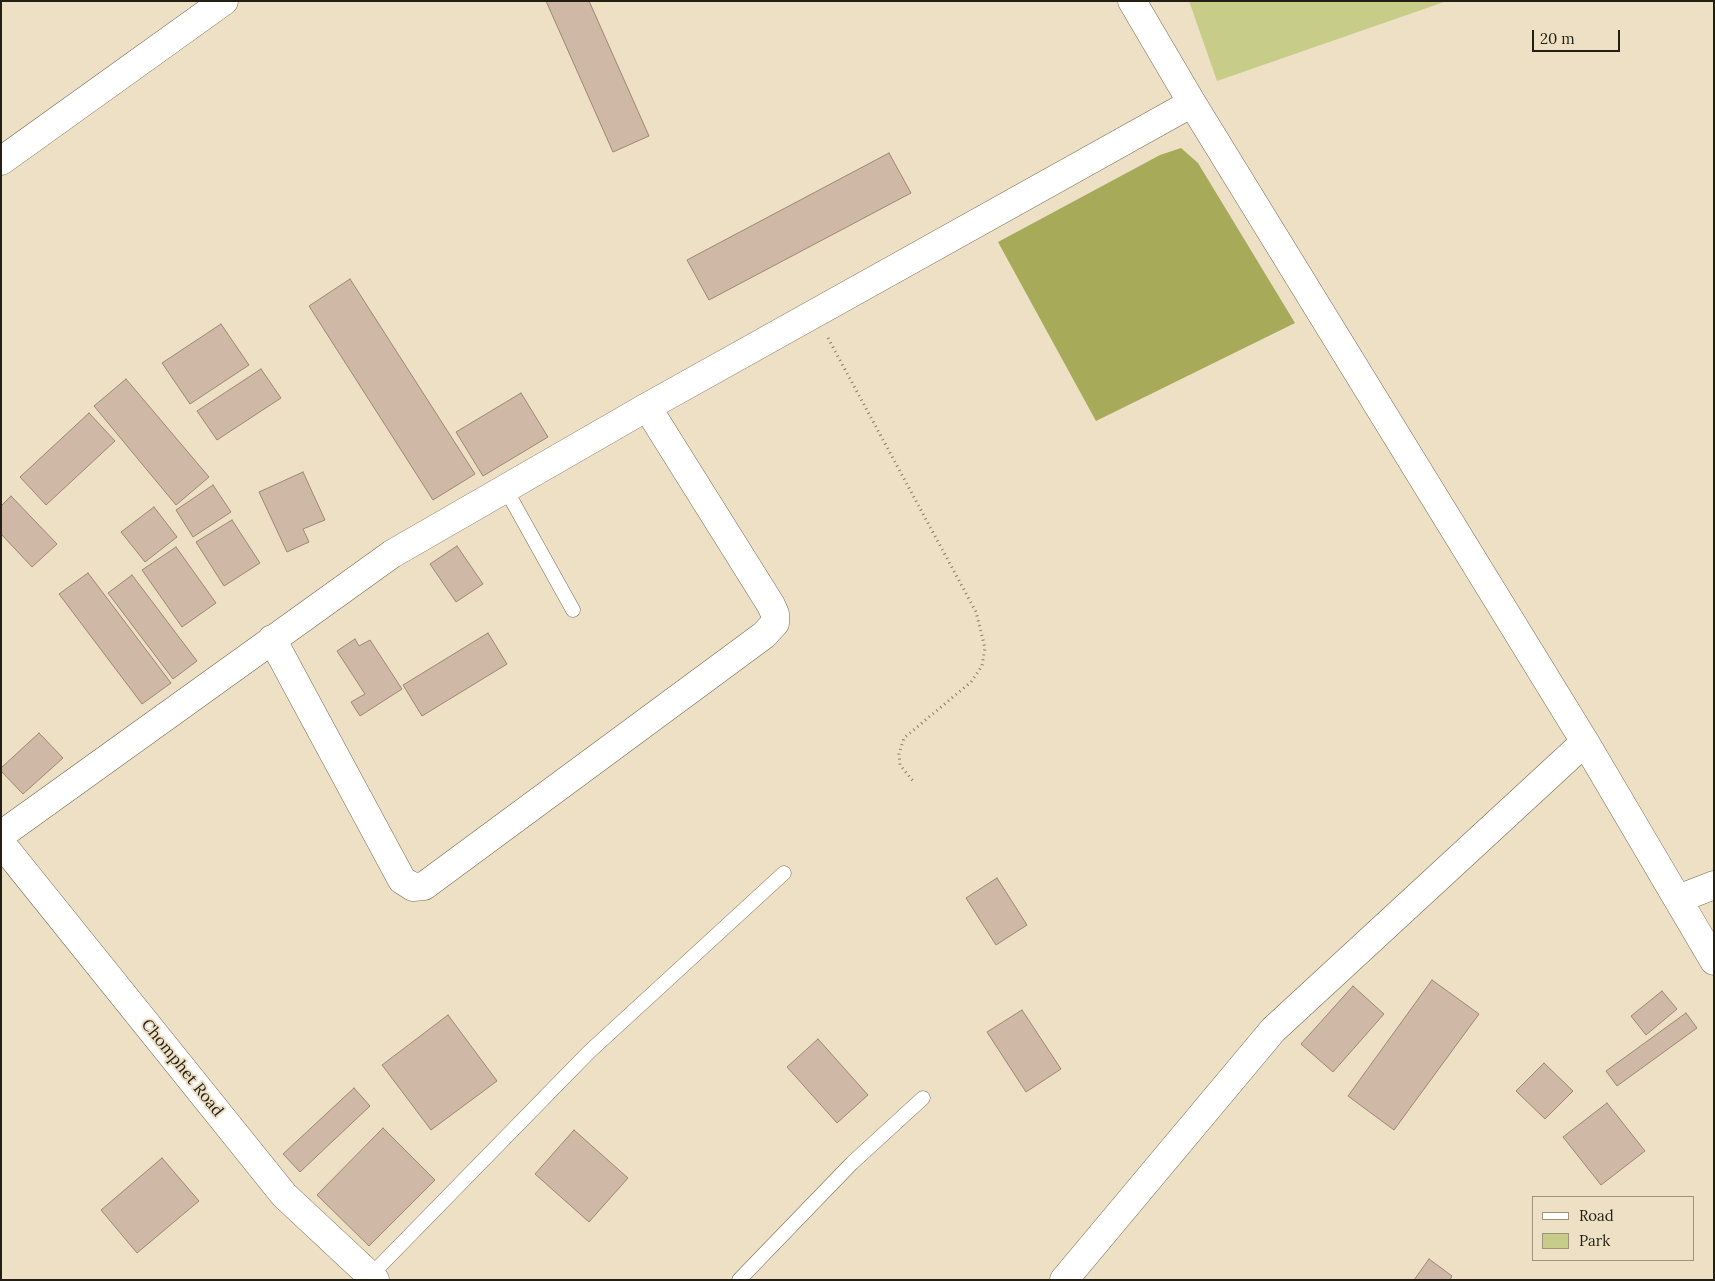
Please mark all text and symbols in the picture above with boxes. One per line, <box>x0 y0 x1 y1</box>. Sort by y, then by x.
scale bar <box>1535 20 1622 52</box>
text: 20 m <box>1540 29 1575 48</box>
street label: Chomphet Road <box>137 1015 227 1121</box>
legend <box>1532 1196 1695 1261</box>
text: Road <box>1579 1206 1614 1225</box>
text: Park <box>1579 1231 1610 1250</box>

